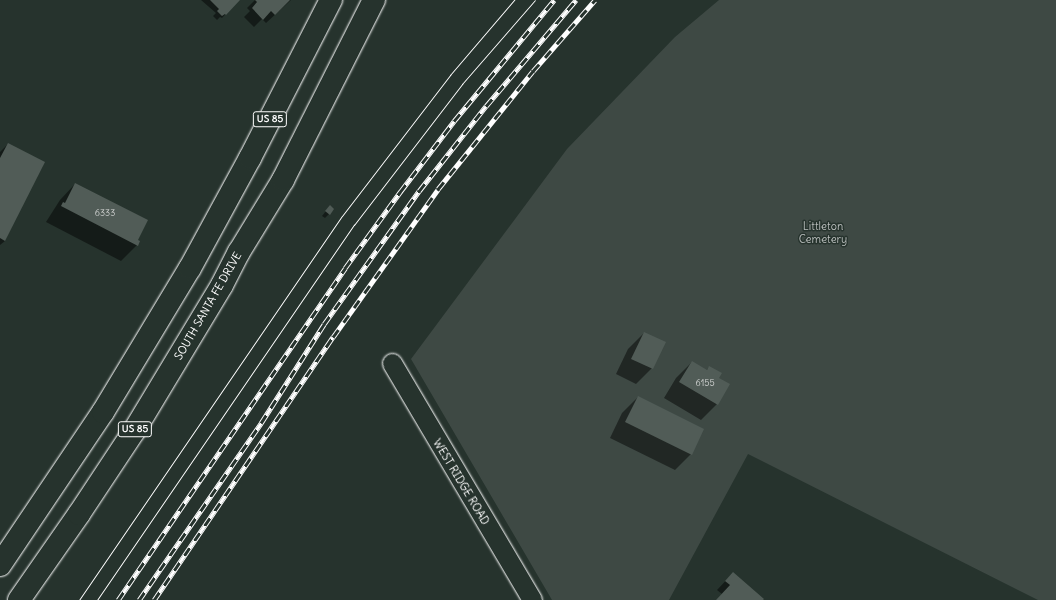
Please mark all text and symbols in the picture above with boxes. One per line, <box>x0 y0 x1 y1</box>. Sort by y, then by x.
road number: US 85 <box>252 111 288 127</box>
house number: 6333 <box>95 208 115 218</box>
park label: Littleton Cemetery <box>799 220 847 246</box>
street label: SOUTH SANTA FE DRIVE <box>172 250 244 362</box>
house number: 6155 <box>695 378 715 388</box>
road number: US 85 <box>117 421 153 437</box>
street label: WEST RIDGE ROAD <box>430 437 492 527</box>

